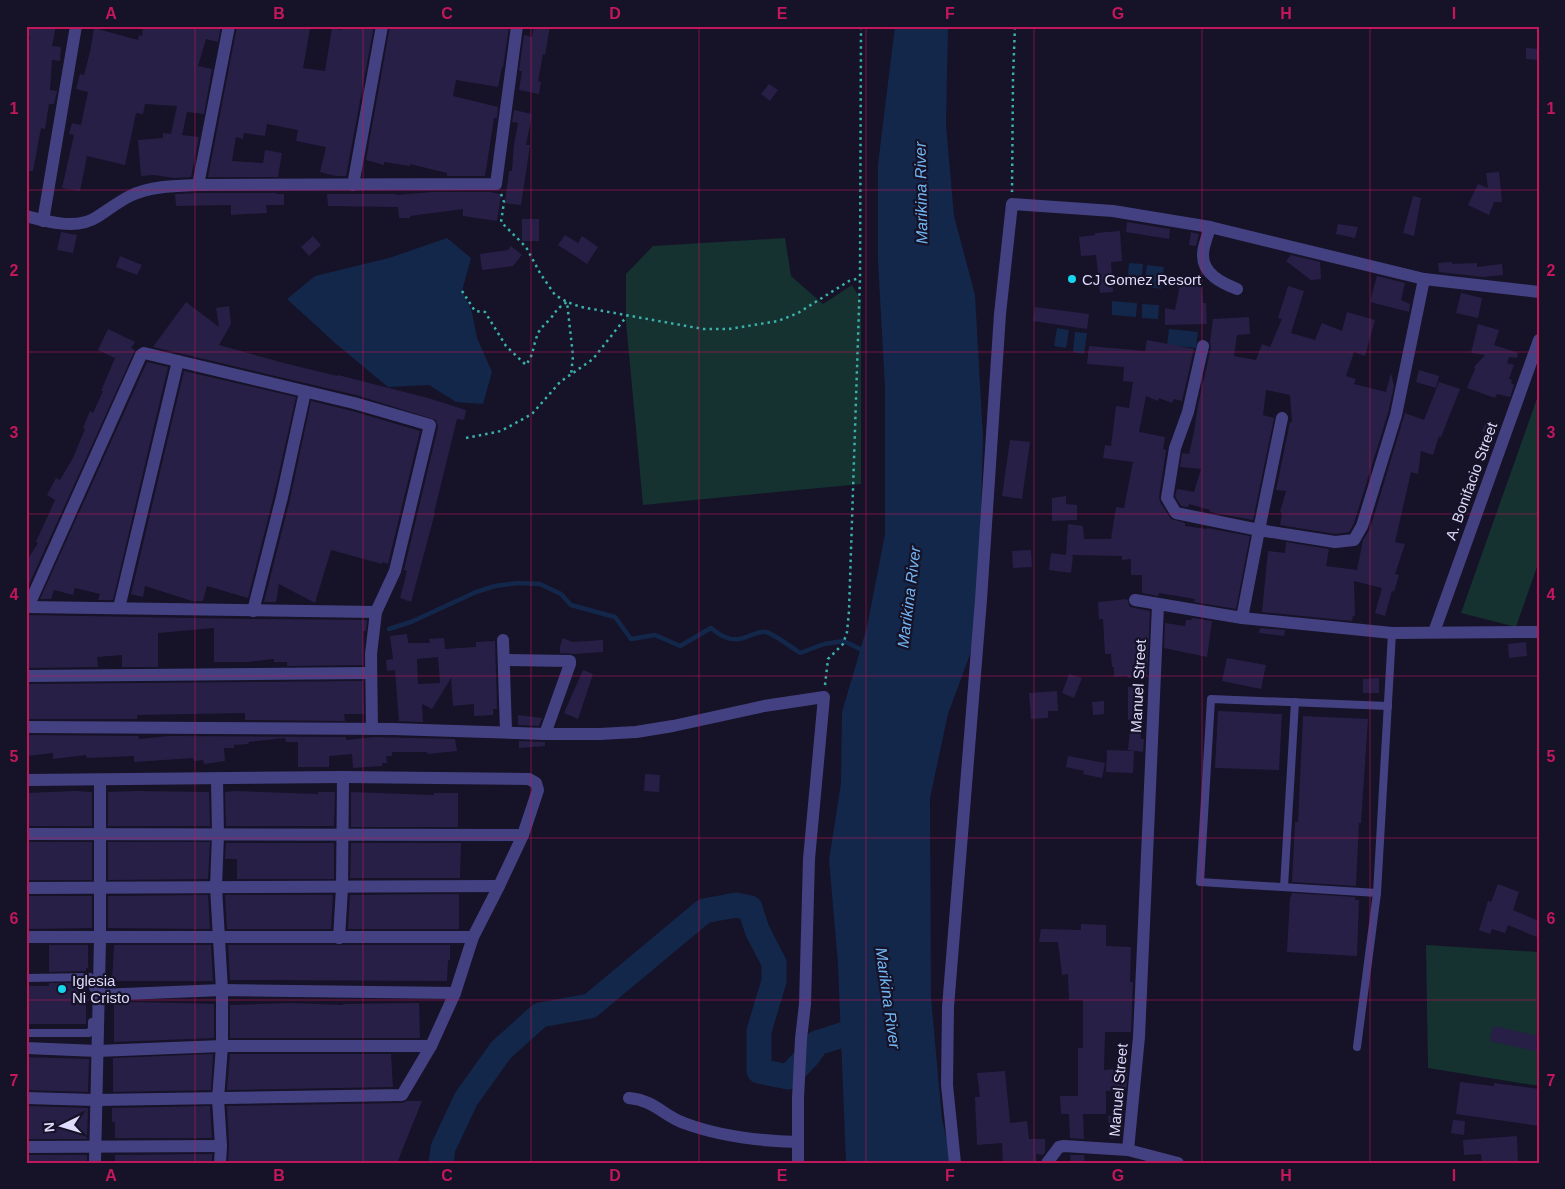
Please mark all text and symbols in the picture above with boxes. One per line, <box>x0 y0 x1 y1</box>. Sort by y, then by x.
text: A <box>105 5 117 22</box>
text: B <box>273 5 285 22</box>
text: C <box>441 5 453 22</box>
text: D <box>609 5 621 22</box>
text: E <box>777 5 788 22</box>
text: F <box>945 5 955 22</box>
text: G <box>1112 5 1124 22</box>
text: H <box>1280 5 1292 22</box>
text: I <box>1452 5 1456 22</box>
text: 1 <box>10 100 19 117</box>
text: 1 <box>1547 100 1556 117</box>
water label: Marikina River <box>912 141 930 244</box>
text: 2 <box>10 262 19 279</box>
text: 2 <box>1547 262 1556 279</box>
place label: CJ Gomez Resort <box>1082 271 1202 288</box>
marker: CJ Gomez Resort <box>1066 273 1078 285</box>
street label: A. Bonifacio Street <box>1442 419 1501 542</box>
text: 3 <box>10 424 19 441</box>
text: 3 <box>1547 424 1556 441</box>
water label: Marikina River <box>894 545 924 649</box>
text: 4 <box>10 586 19 603</box>
text: 4 <box>1547 586 1556 603</box>
street label: Manuel Street <box>1127 638 1149 733</box>
text: 5 <box>10 748 19 765</box>
text: 5 <box>1547 748 1556 765</box>
text: 6 <box>10 910 19 927</box>
text: 6 <box>1547 910 1556 927</box>
water label: Marikina River <box>872 946 904 1050</box>
place label: Iglesia Ni Cristo <box>72 972 130 1006</box>
marker: Iglesia Ni Cristo <box>56 983 68 995</box>
street label: Manuel Street <box>1105 1042 1131 1137</box>
text: 7 <box>10 1072 19 1089</box>
text: 7 <box>1547 1072 1556 1089</box>
north arrow <box>38 1102 88 1152</box>
text: N <box>41 1121 57 1133</box>
text: A <box>105 1167 117 1184</box>
text: B <box>273 1167 285 1184</box>
text: C <box>441 1167 453 1184</box>
text: D <box>609 1167 621 1184</box>
text: E <box>777 1167 788 1184</box>
text: F <box>945 1167 955 1184</box>
text: G <box>1112 1167 1124 1184</box>
text: H <box>1280 1167 1292 1184</box>
text: I <box>1452 1167 1456 1184</box>

